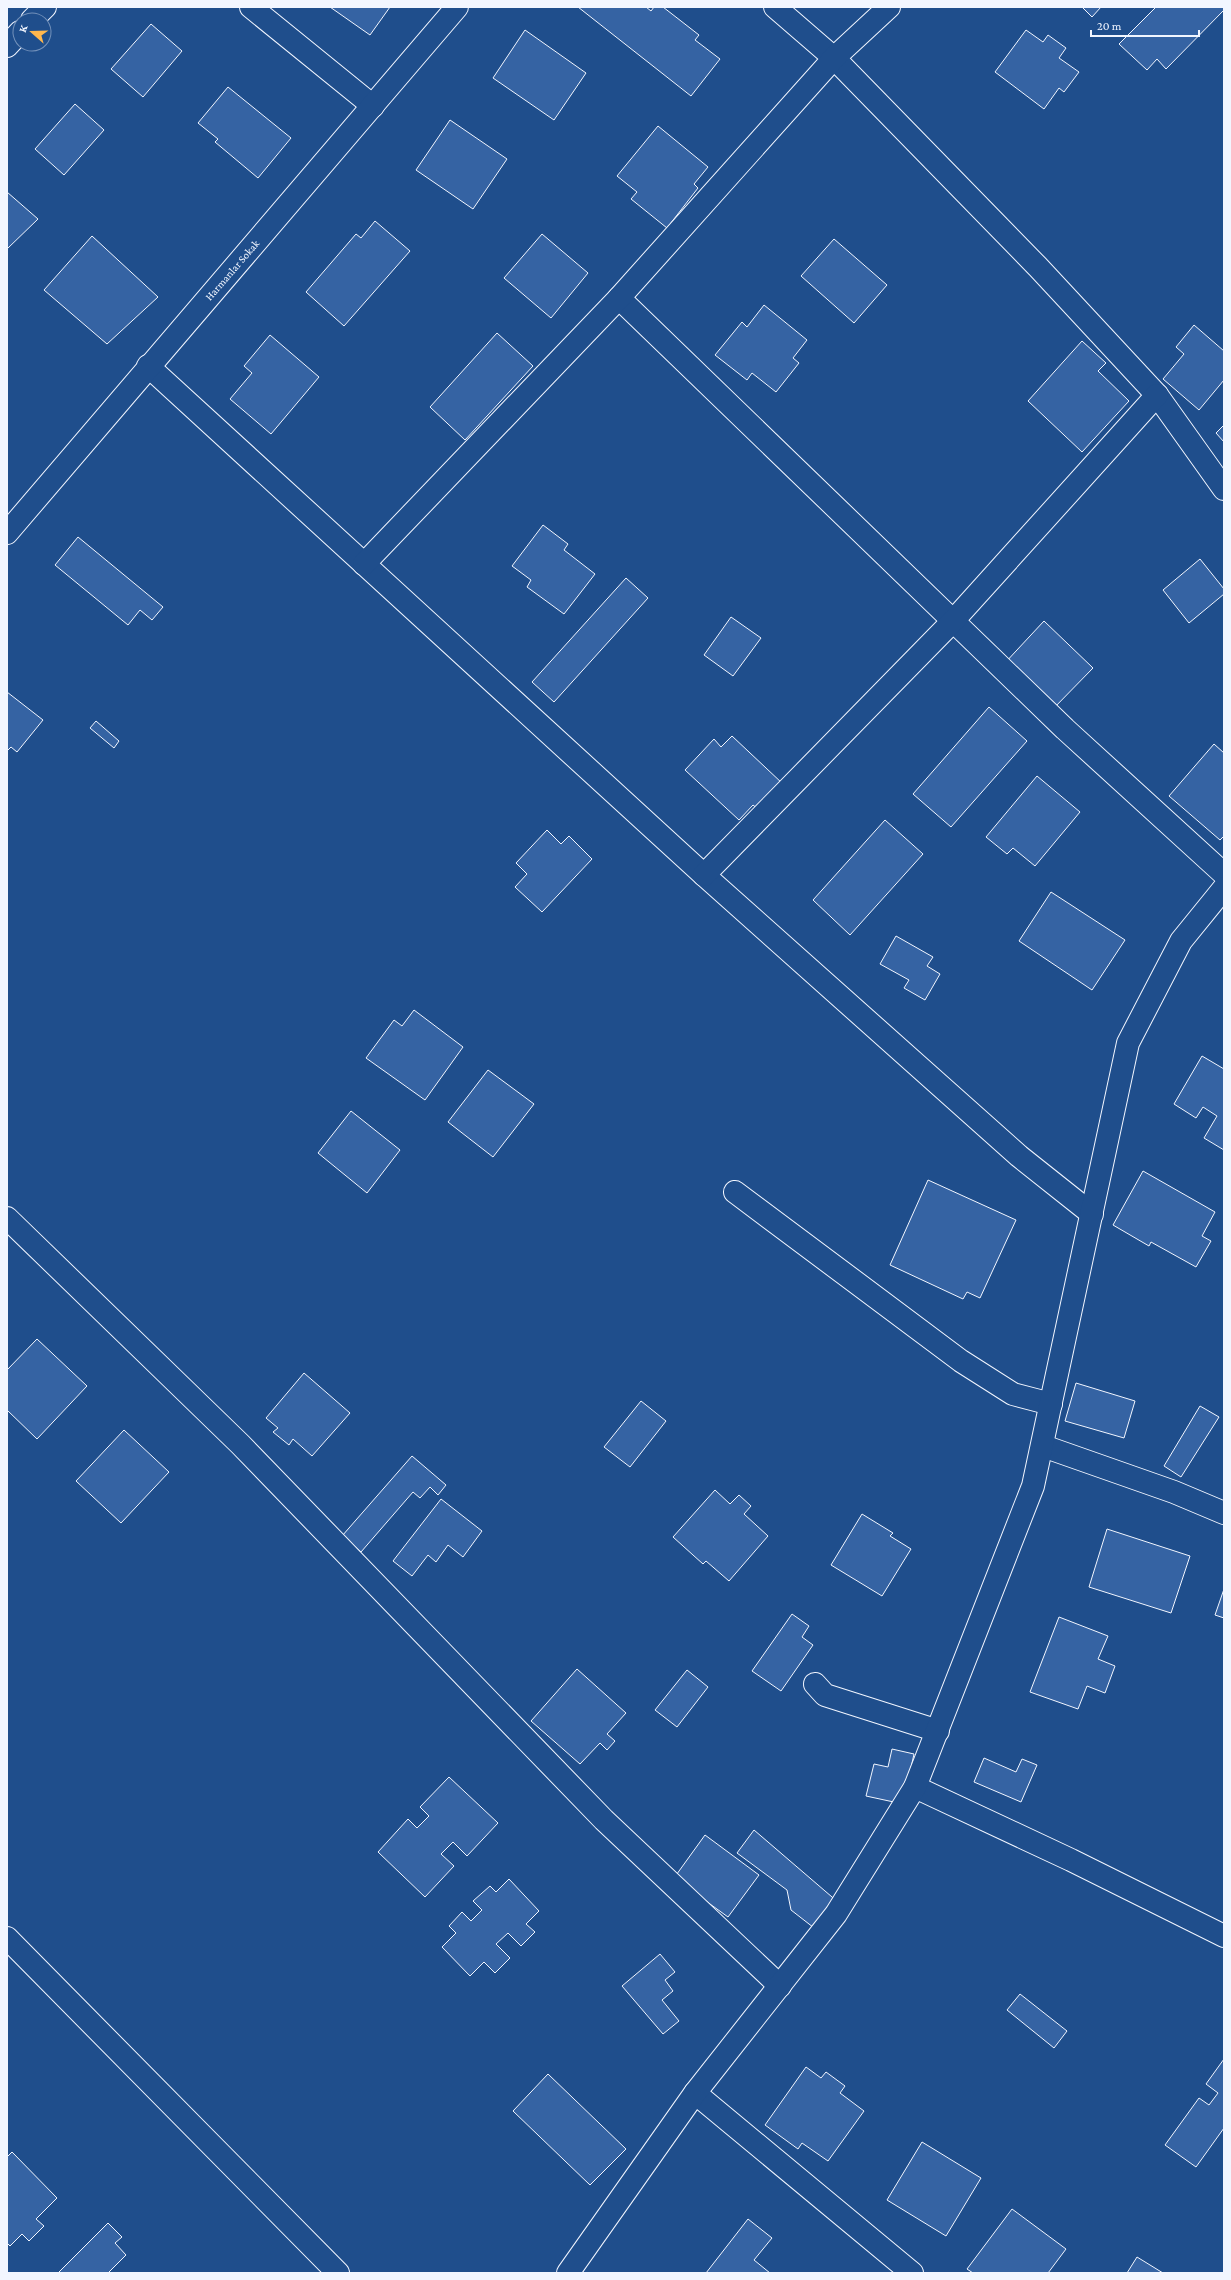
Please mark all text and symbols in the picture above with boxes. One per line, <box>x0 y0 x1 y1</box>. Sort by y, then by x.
north arrow <box>12 12 52 52</box>
scale bar <box>1091 12 1199 38</box>
text: 20 m <box>1097 19 1122 33</box>
text: K <box>16 22 30 34</box>
street label: Harmanlar Sokak <box>202 237 262 303</box>

